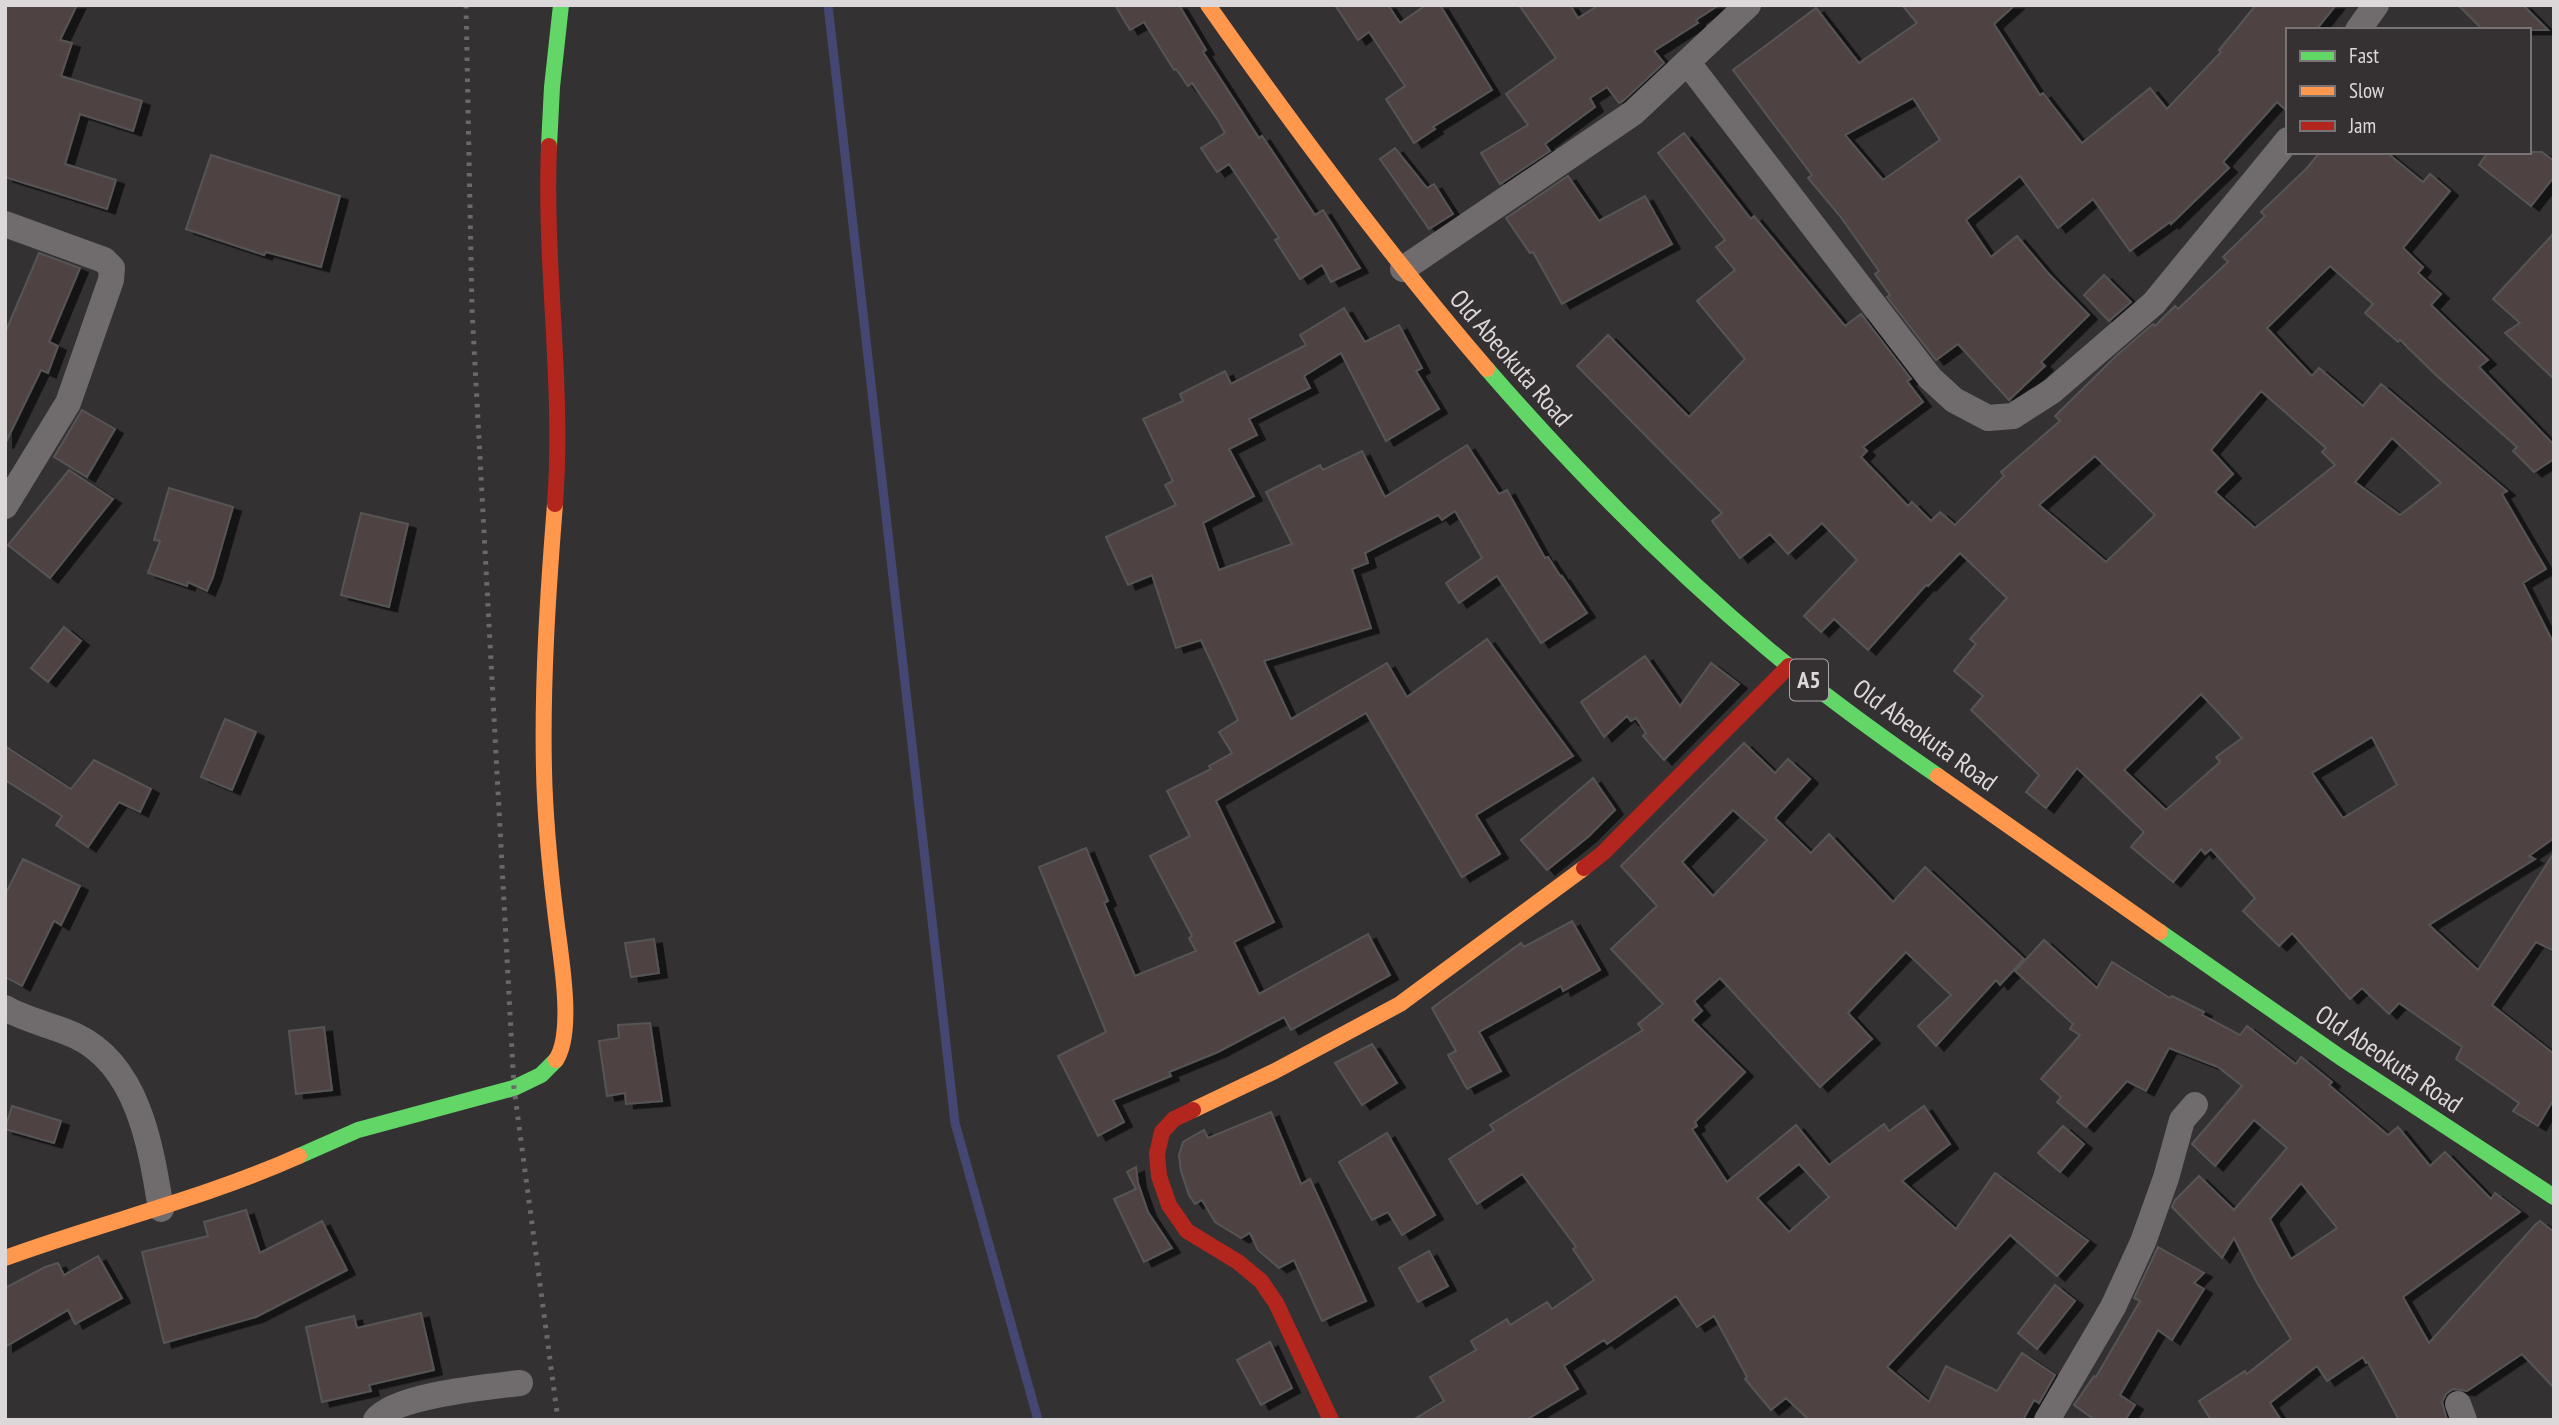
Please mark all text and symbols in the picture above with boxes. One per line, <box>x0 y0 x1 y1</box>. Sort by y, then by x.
legend <box>2286 28 2531 154</box>
text: Fast <box>2349 42 2379 69</box>
text: Slow <box>2349 77 2385 104</box>
text: Jam <box>2348 112 2376 139</box>
street label: Old Abeokuta Road <box>1443 282 1580 433</box>
road number: A5 <box>1790 660 1828 700</box>
street label: Old Abeokuta Road <box>1847 671 2004 798</box>
street label: Old Abeokuta Road <box>2309 997 2469 1120</box>

